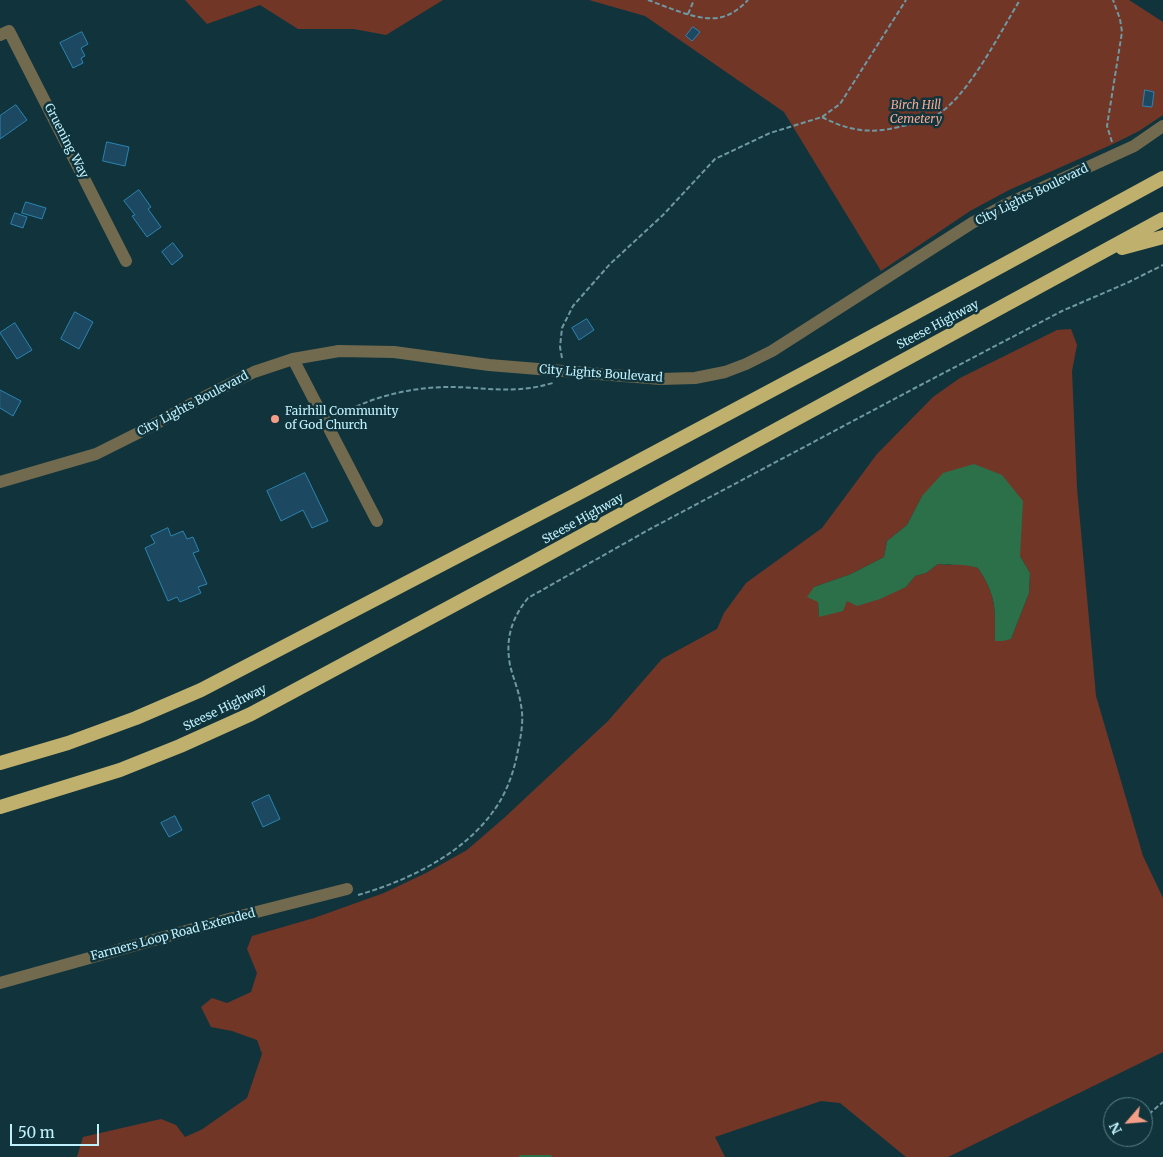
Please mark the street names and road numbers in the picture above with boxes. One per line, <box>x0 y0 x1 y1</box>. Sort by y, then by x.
street label: Gruening Way <box>41 101 91 181</box>
street label: City Lights Boulevard <box>973 161 1091 229</box>
street label: Steese Highway <box>895 297 981 353</box>
street label: City Lights Boulevard <box>539 363 663 385</box>
street label: City Lights Boulevard <box>135 369 251 439</box>
street label: Steese Highway <box>540 491 626 547</box>
street label: Steese Highway <box>181 682 269 734</box>
street label: Farmers Loop Road Extended <box>89 906 257 964</box>

